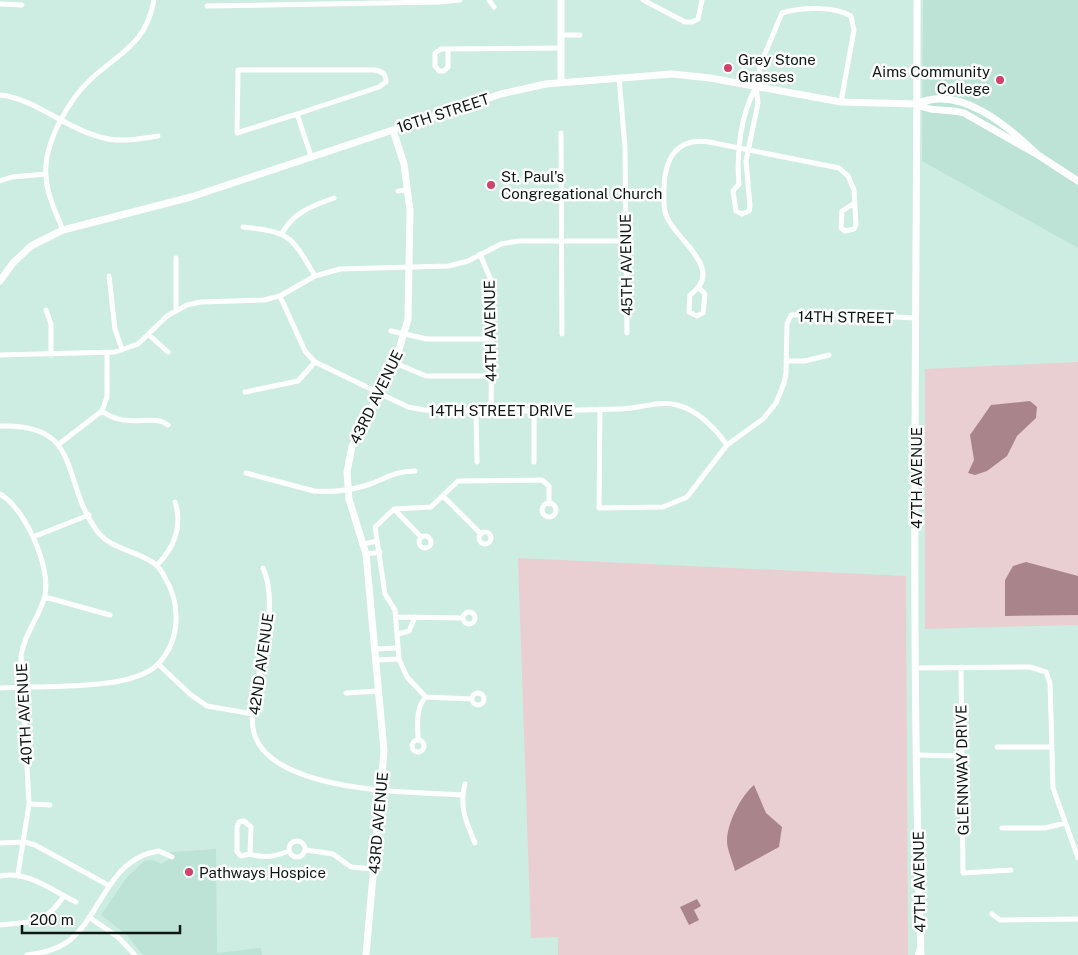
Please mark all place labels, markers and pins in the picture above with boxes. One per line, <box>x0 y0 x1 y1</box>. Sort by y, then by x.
place label: Grey Stone Grasses <box>738 51 816 85</box>
marker: Grey Stone Grasses <box>722 62 734 74</box>
place label: Aims Community College <box>872 63 990 97</box>
marker: Aims Community College <box>994 74 1006 86</box>
place label: St. Paul's Congregational Church <box>501 168 662 202</box>
marker: St. Paul's Congregational Church <box>485 179 497 191</box>
place label: Pathways Hospice <box>199 864 326 881</box>
marker: Pathways Hospice <box>183 866 195 878</box>

